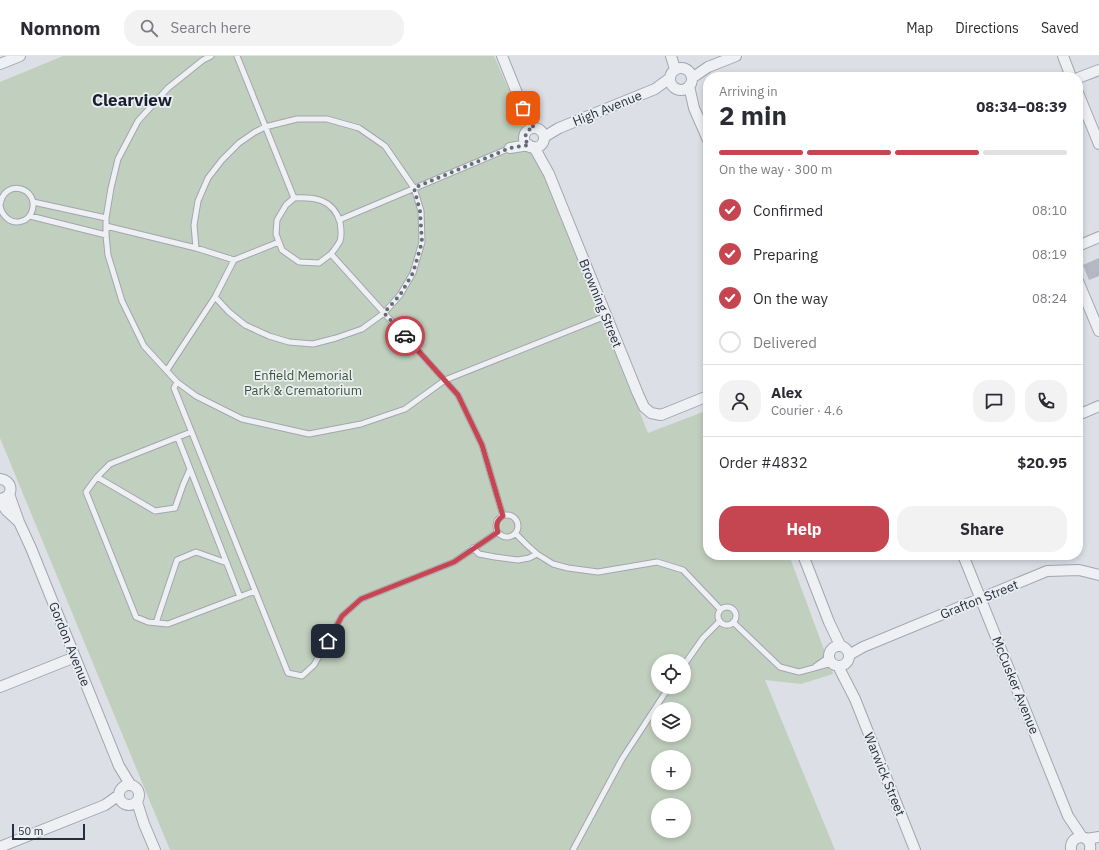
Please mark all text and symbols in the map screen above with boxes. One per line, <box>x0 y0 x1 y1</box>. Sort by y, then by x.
search box <box>124 10 404 46</box>
text: Nomnom <box>20 16 100 40</box>
icon: search <box>138 17 160 39</box>
text: Search here <box>170 18 251 37</box>
text: Map <box>906 19 933 37</box>
text: Directions <box>955 19 1019 37</box>
text: Saved <box>1041 19 1079 37</box>
text: Arriving in <box>719 83 778 100</box>
street label: High Avenue <box>570 87 644 130</box>
district label: Clearview <box>92 89 172 111</box>
pin <box>506 91 540 125</box>
icon: bag <box>512 97 534 119</box>
text: 08:34–08:39 <box>976 97 1067 116</box>
text: 2 min <box>719 98 787 132</box>
text: On the way · 300 m <box>719 161 832 178</box>
icon: check <box>719 199 741 221</box>
text: Confirmed <box>753 201 823 220</box>
text: 08:10 <box>1032 202 1067 219</box>
icon: check <box>719 243 741 265</box>
text: Preparing <box>753 245 818 264</box>
text: 08:19 <box>1032 246 1067 263</box>
street label: Browning Street <box>575 256 626 350</box>
icon: check <box>719 287 741 309</box>
text: On the way <box>753 289 828 308</box>
text: 08:24 <box>1032 290 1067 307</box>
courier <box>385 316 425 356</box>
icon: car <box>394 325 416 347</box>
text: Delivered <box>753 333 817 352</box>
park label: Enfield Memorial Park & Crematorium <box>244 367 362 399</box>
button: person <box>719 380 761 422</box>
button: chat <box>973 380 1015 422</box>
button: phone <box>1025 380 1067 422</box>
text: Alex <box>771 383 802 402</box>
text: Courier · 4.6 <box>771 402 843 419</box>
text: Order #4832 <box>719 453 808 472</box>
text: $20.95 <box>1017 453 1067 472</box>
button: Help <box>719 506 889 552</box>
button: Share <box>897 506 1067 552</box>
street label: Grafton Street <box>938 576 1021 623</box>
street label: Gordon Avenue <box>45 599 94 689</box>
pin <box>311 624 345 658</box>
icon: home <box>317 630 339 652</box>
street label: McCusker Avenue <box>988 634 1043 737</box>
map controls <box>651 654 691 838</box>
button: locate <box>651 654 691 694</box>
button: layers <box>651 702 691 742</box>
street label: Warwick Street <box>860 730 909 818</box>
button: + <box>651 750 691 790</box>
button: − <box>651 798 691 838</box>
scale bar <box>12 822 85 841</box>
text: 50 m <box>18 824 43 838</box>

